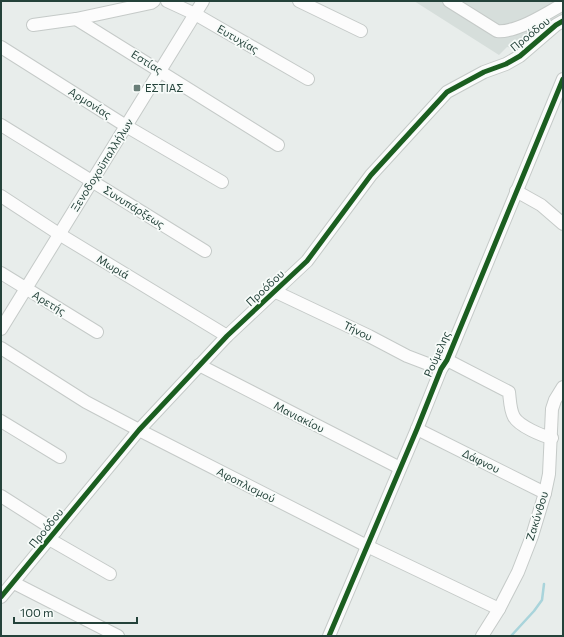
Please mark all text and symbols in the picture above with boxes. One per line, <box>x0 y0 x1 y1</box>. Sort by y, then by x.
street label: Προόδου <box>507 14 552 54</box>
street label: Ευτυχίας <box>215 22 261 56</box>
street label: Εστίας <box>129 47 165 76</box>
place label: ΕΣΤΙΑΣ <box>145 81 183 94</box>
marker: ΕΣΤΙΑΣ <box>132 83 142 93</box>
street label: Αρμονίας <box>67 84 114 121</box>
street label: Ξενοδοχοϋπαλλήλων <box>68 115 136 214</box>
street label: Συνυπάρξεως <box>101 183 167 230</box>
street label: Μωριά <box>95 252 132 281</box>
street label: Προόδου <box>243 267 286 308</box>
street label: Αρετής <box>30 288 68 318</box>
street label: Τήνου <box>342 318 375 343</box>
street label: Ρούμελης <box>421 329 452 379</box>
street label: Μανιακίου <box>272 398 327 435</box>
street label: Δάφνου <box>460 446 502 475</box>
street label: Αφοπλισμού <box>215 464 278 505</box>
street label: Ζακύνθου <box>523 490 550 542</box>
street label: Προόδου <box>26 505 66 550</box>
scale bar <box>14 599 137 625</box>
text: 100 m <box>20 605 54 619</box>

